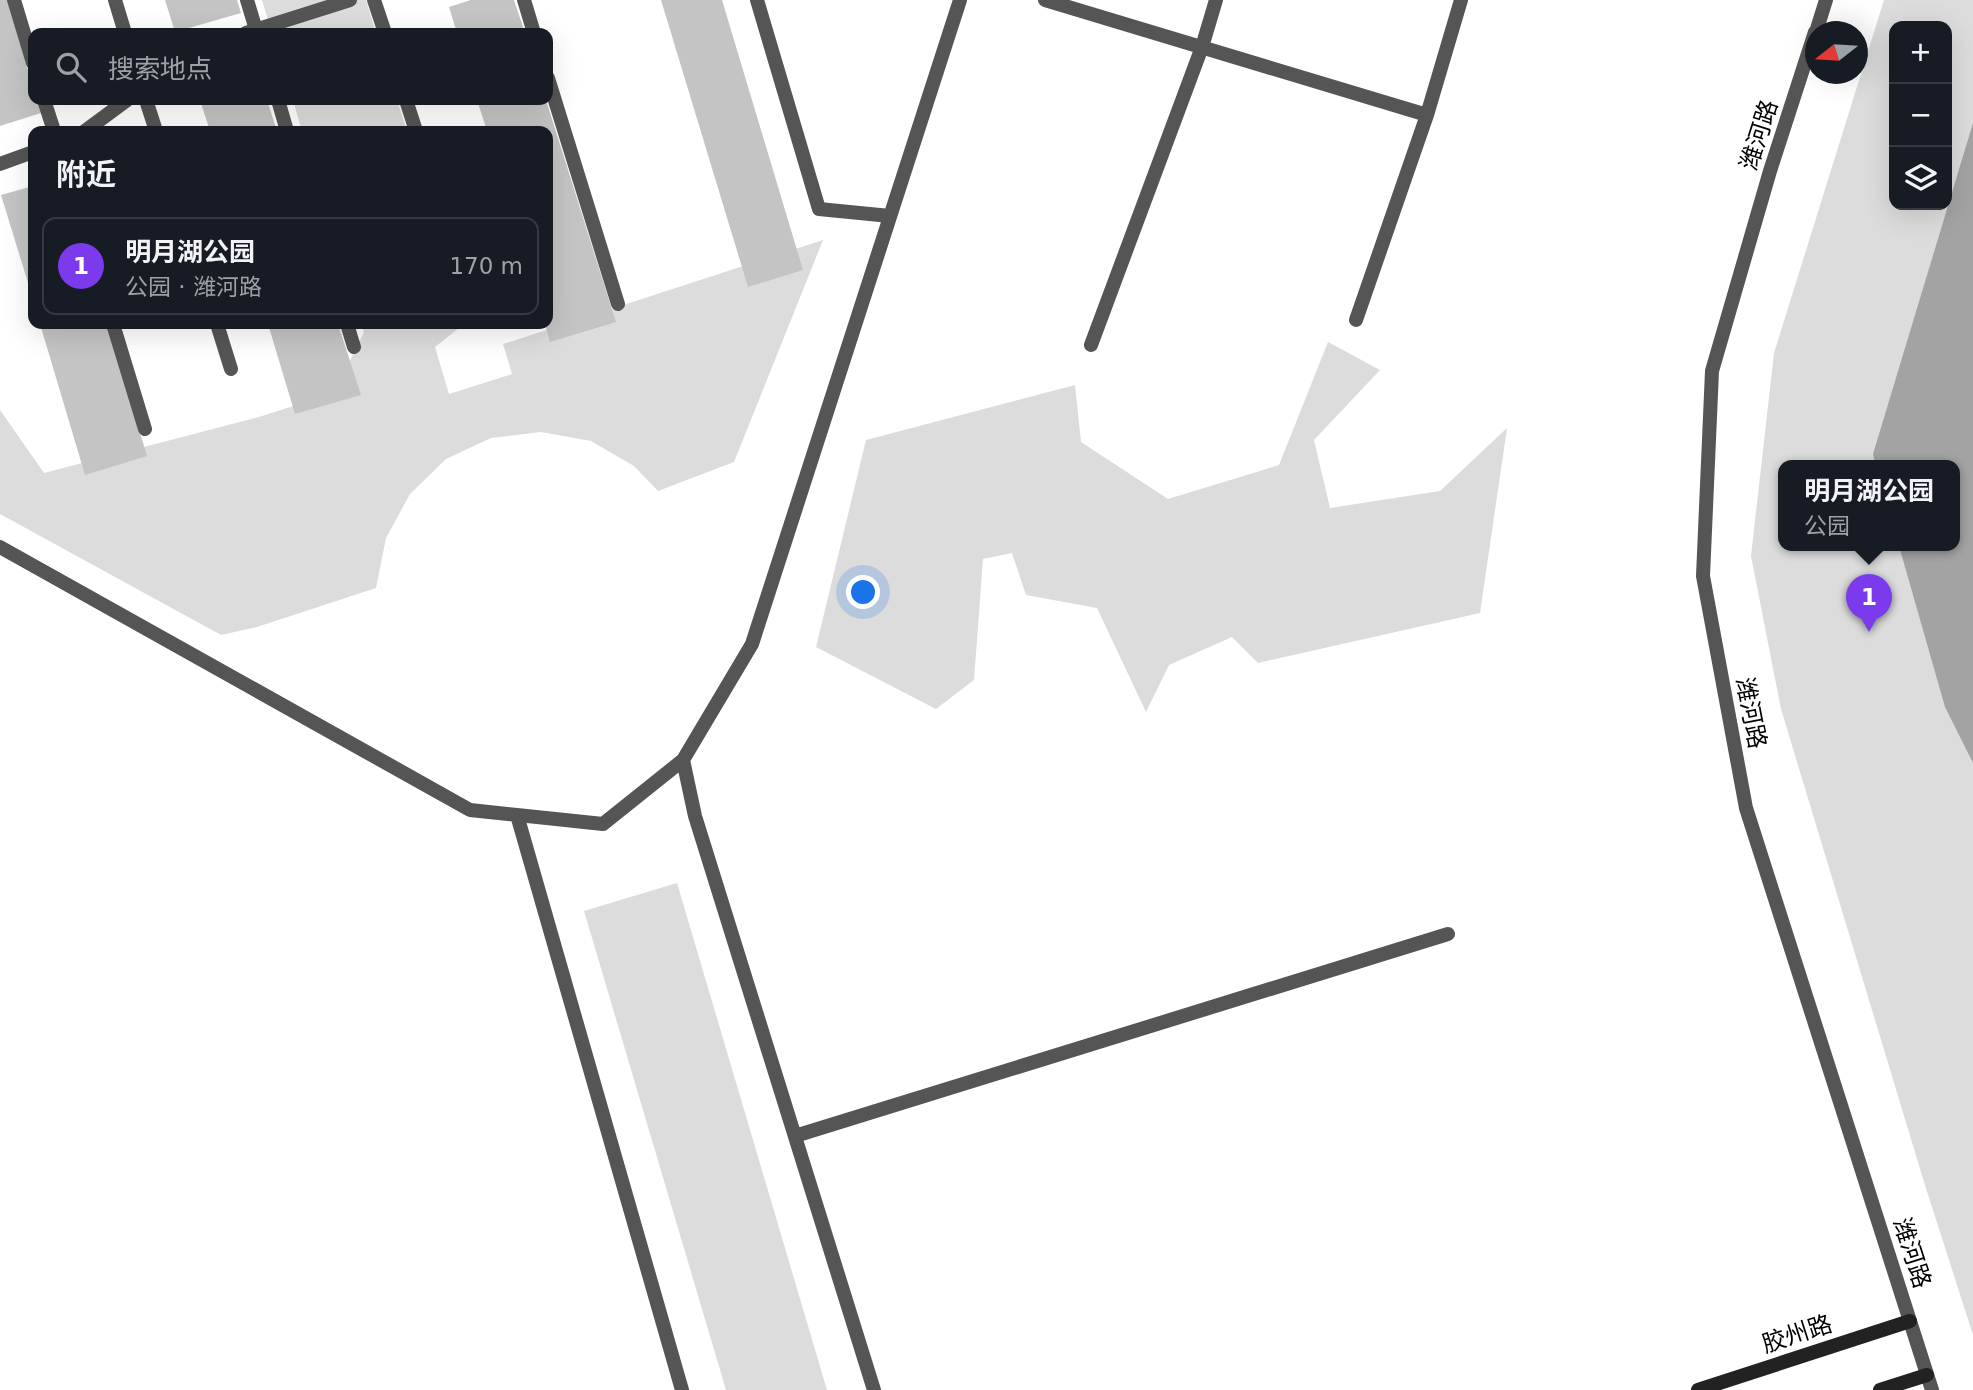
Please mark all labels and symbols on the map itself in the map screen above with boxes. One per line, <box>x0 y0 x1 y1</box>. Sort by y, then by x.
north arrow <box>1805 21 1868 84</box>
street label: 潍河路 <box>1735 96 1783 174</box>
pin: 1 <box>1846 574 1892 632</box>
your location <box>846 575 880 609</box>
street label: 潍河路 <box>1730 675 1772 751</box>
street label: 潍河路 <box>1888 1214 1936 1292</box>
street label: 胶州路 <box>1758 1310 1836 1358</box>

